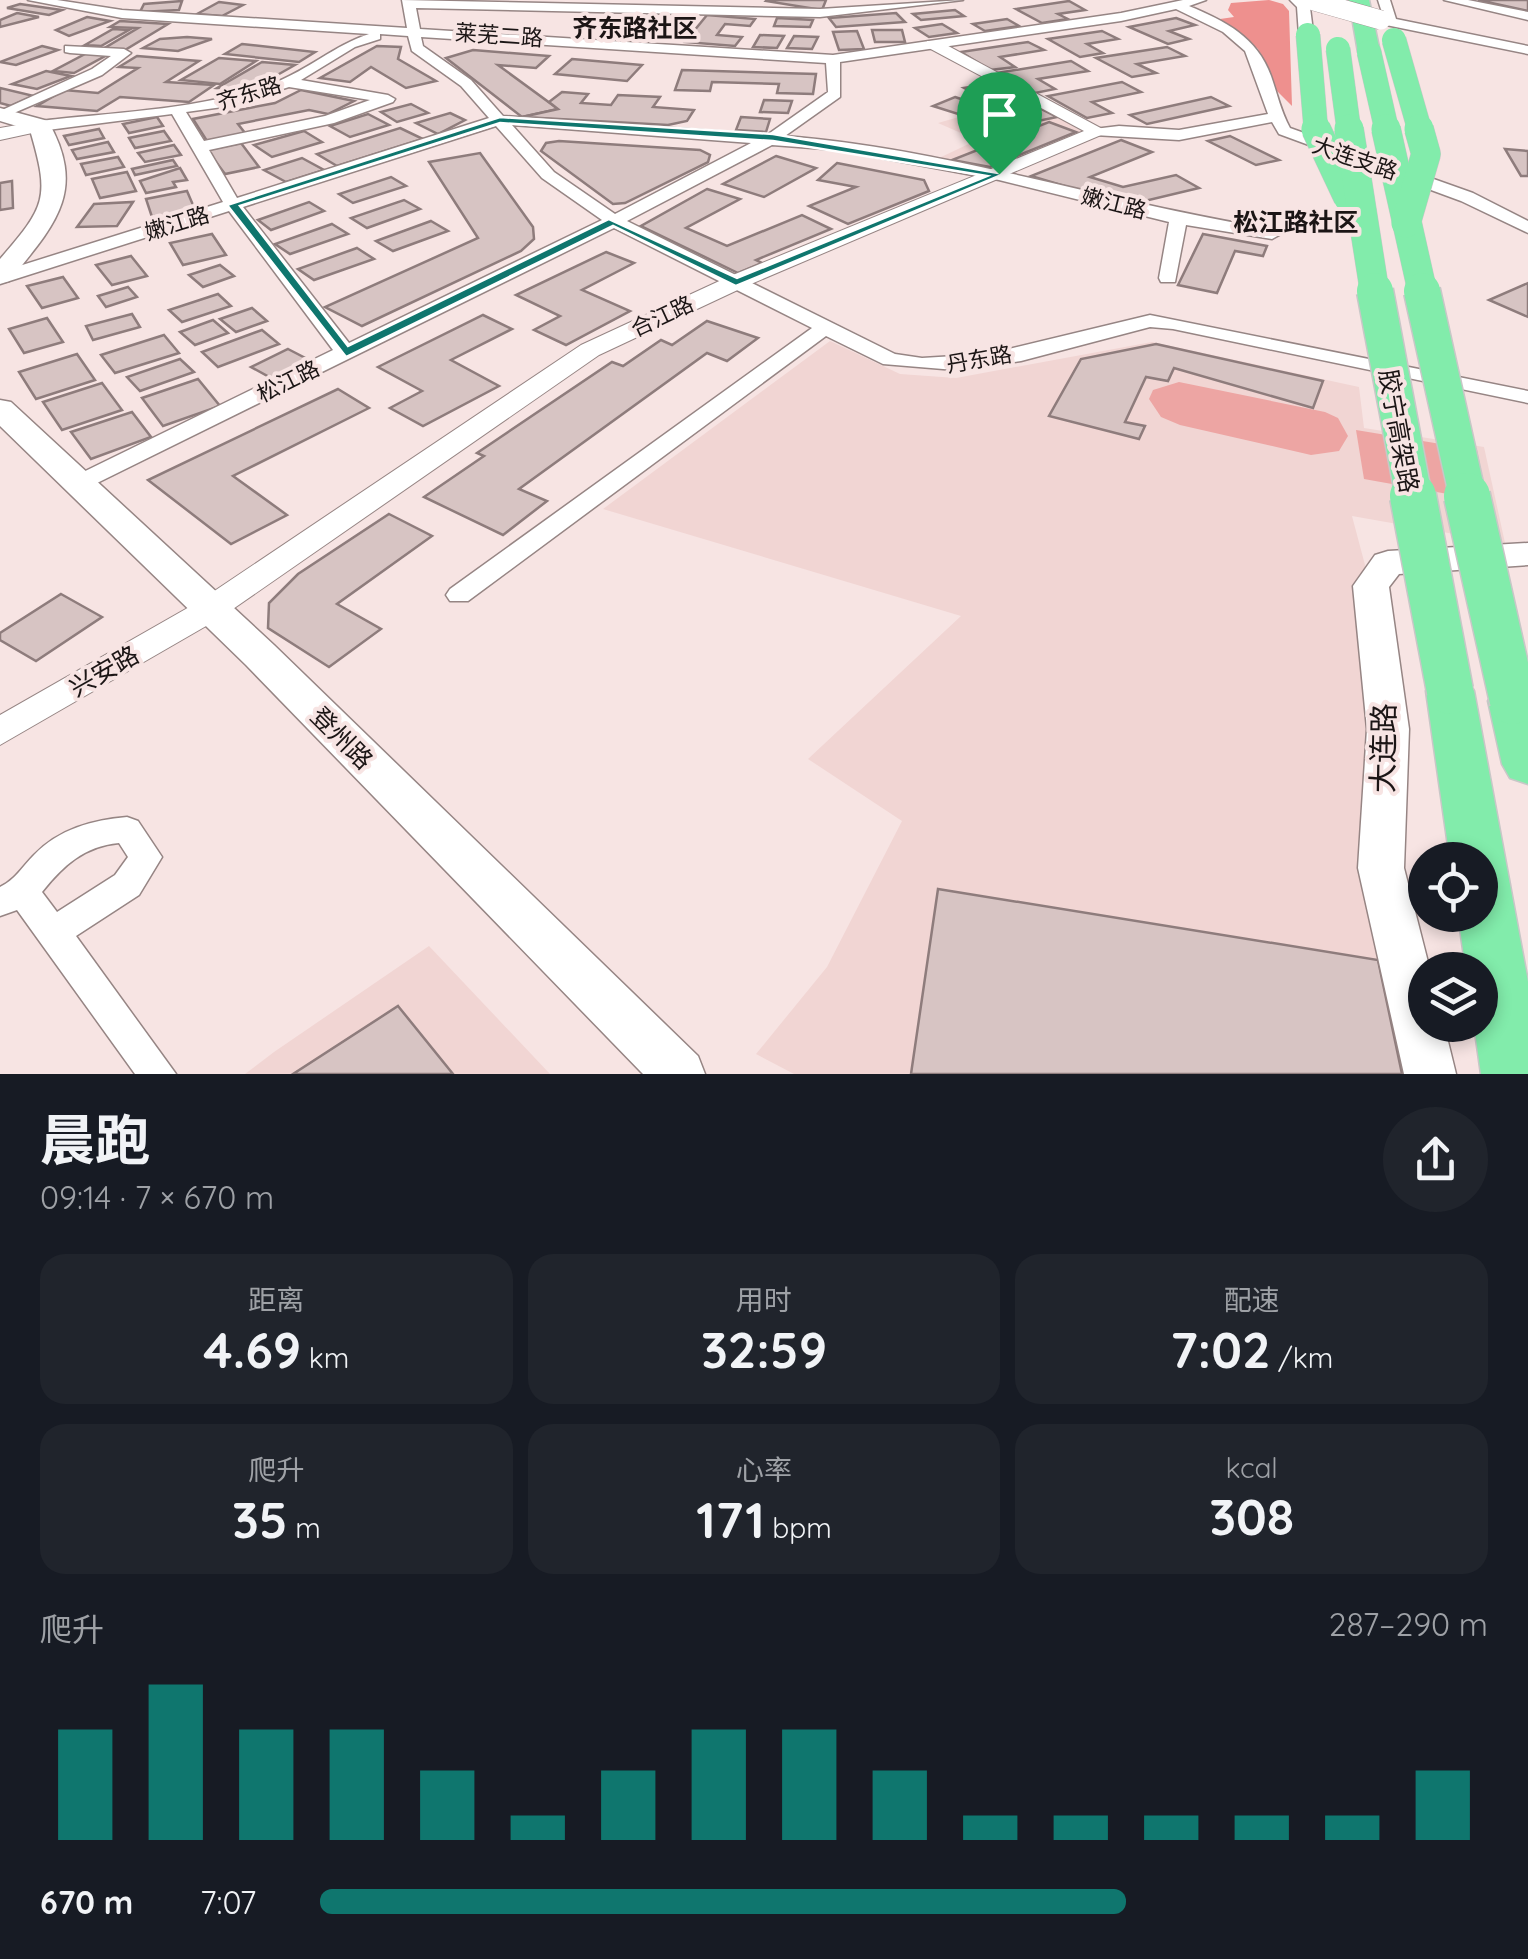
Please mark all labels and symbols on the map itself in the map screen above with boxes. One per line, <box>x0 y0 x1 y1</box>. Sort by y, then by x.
district label: 齐东路社区 <box>572 12 698 43</box>
street label: 莱芜二路 <box>454 18 544 52</box>
street label: 齐东路 <box>213 70 285 116</box>
pin <box>957 72 1042 175</box>
street label: 大连支路 <box>1309 130 1401 186</box>
street label: 嫩江路 <box>1079 181 1149 225</box>
street label: 嫩江路 <box>141 200 213 246</box>
district label: 松江路社区 <box>1233 206 1359 237</box>
street label: 合江路 <box>626 289 698 343</box>
street label: 丹东路 <box>944 339 1014 379</box>
street label: 松江路 <box>252 354 324 408</box>
street label: 胶宁高架路 <box>1373 367 1426 495</box>
street label: 兴安路 <box>64 638 144 703</box>
street label: 登州路 <box>305 700 380 775</box>
street label: 大连路 <box>1363 703 1403 793</box>

